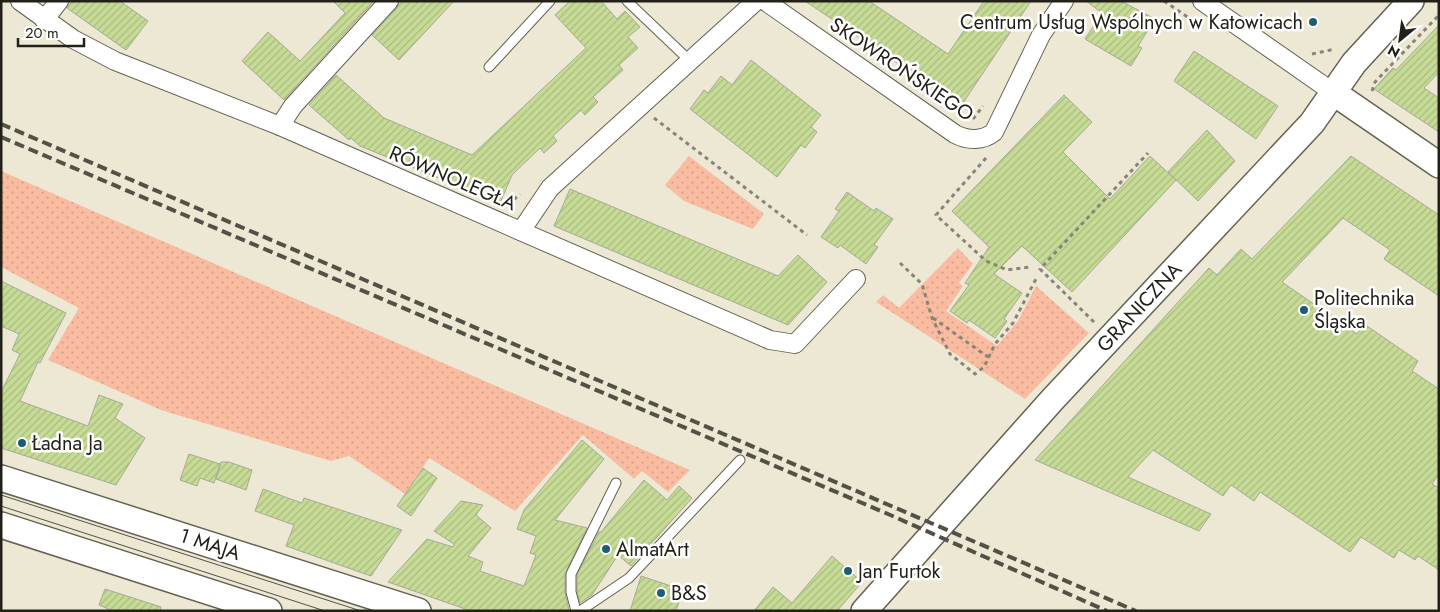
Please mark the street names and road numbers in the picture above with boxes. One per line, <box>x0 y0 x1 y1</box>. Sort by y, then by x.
street label: SKOWROŃSKIEGO <box>824 10 980 128</box>
street label: RÓWNOLEGŁA <box>385 139 522 219</box>
street label: GRANICZNA <box>1090 255 1189 359</box>
street label: 1 MAJA <box>176 521 245 568</box>

